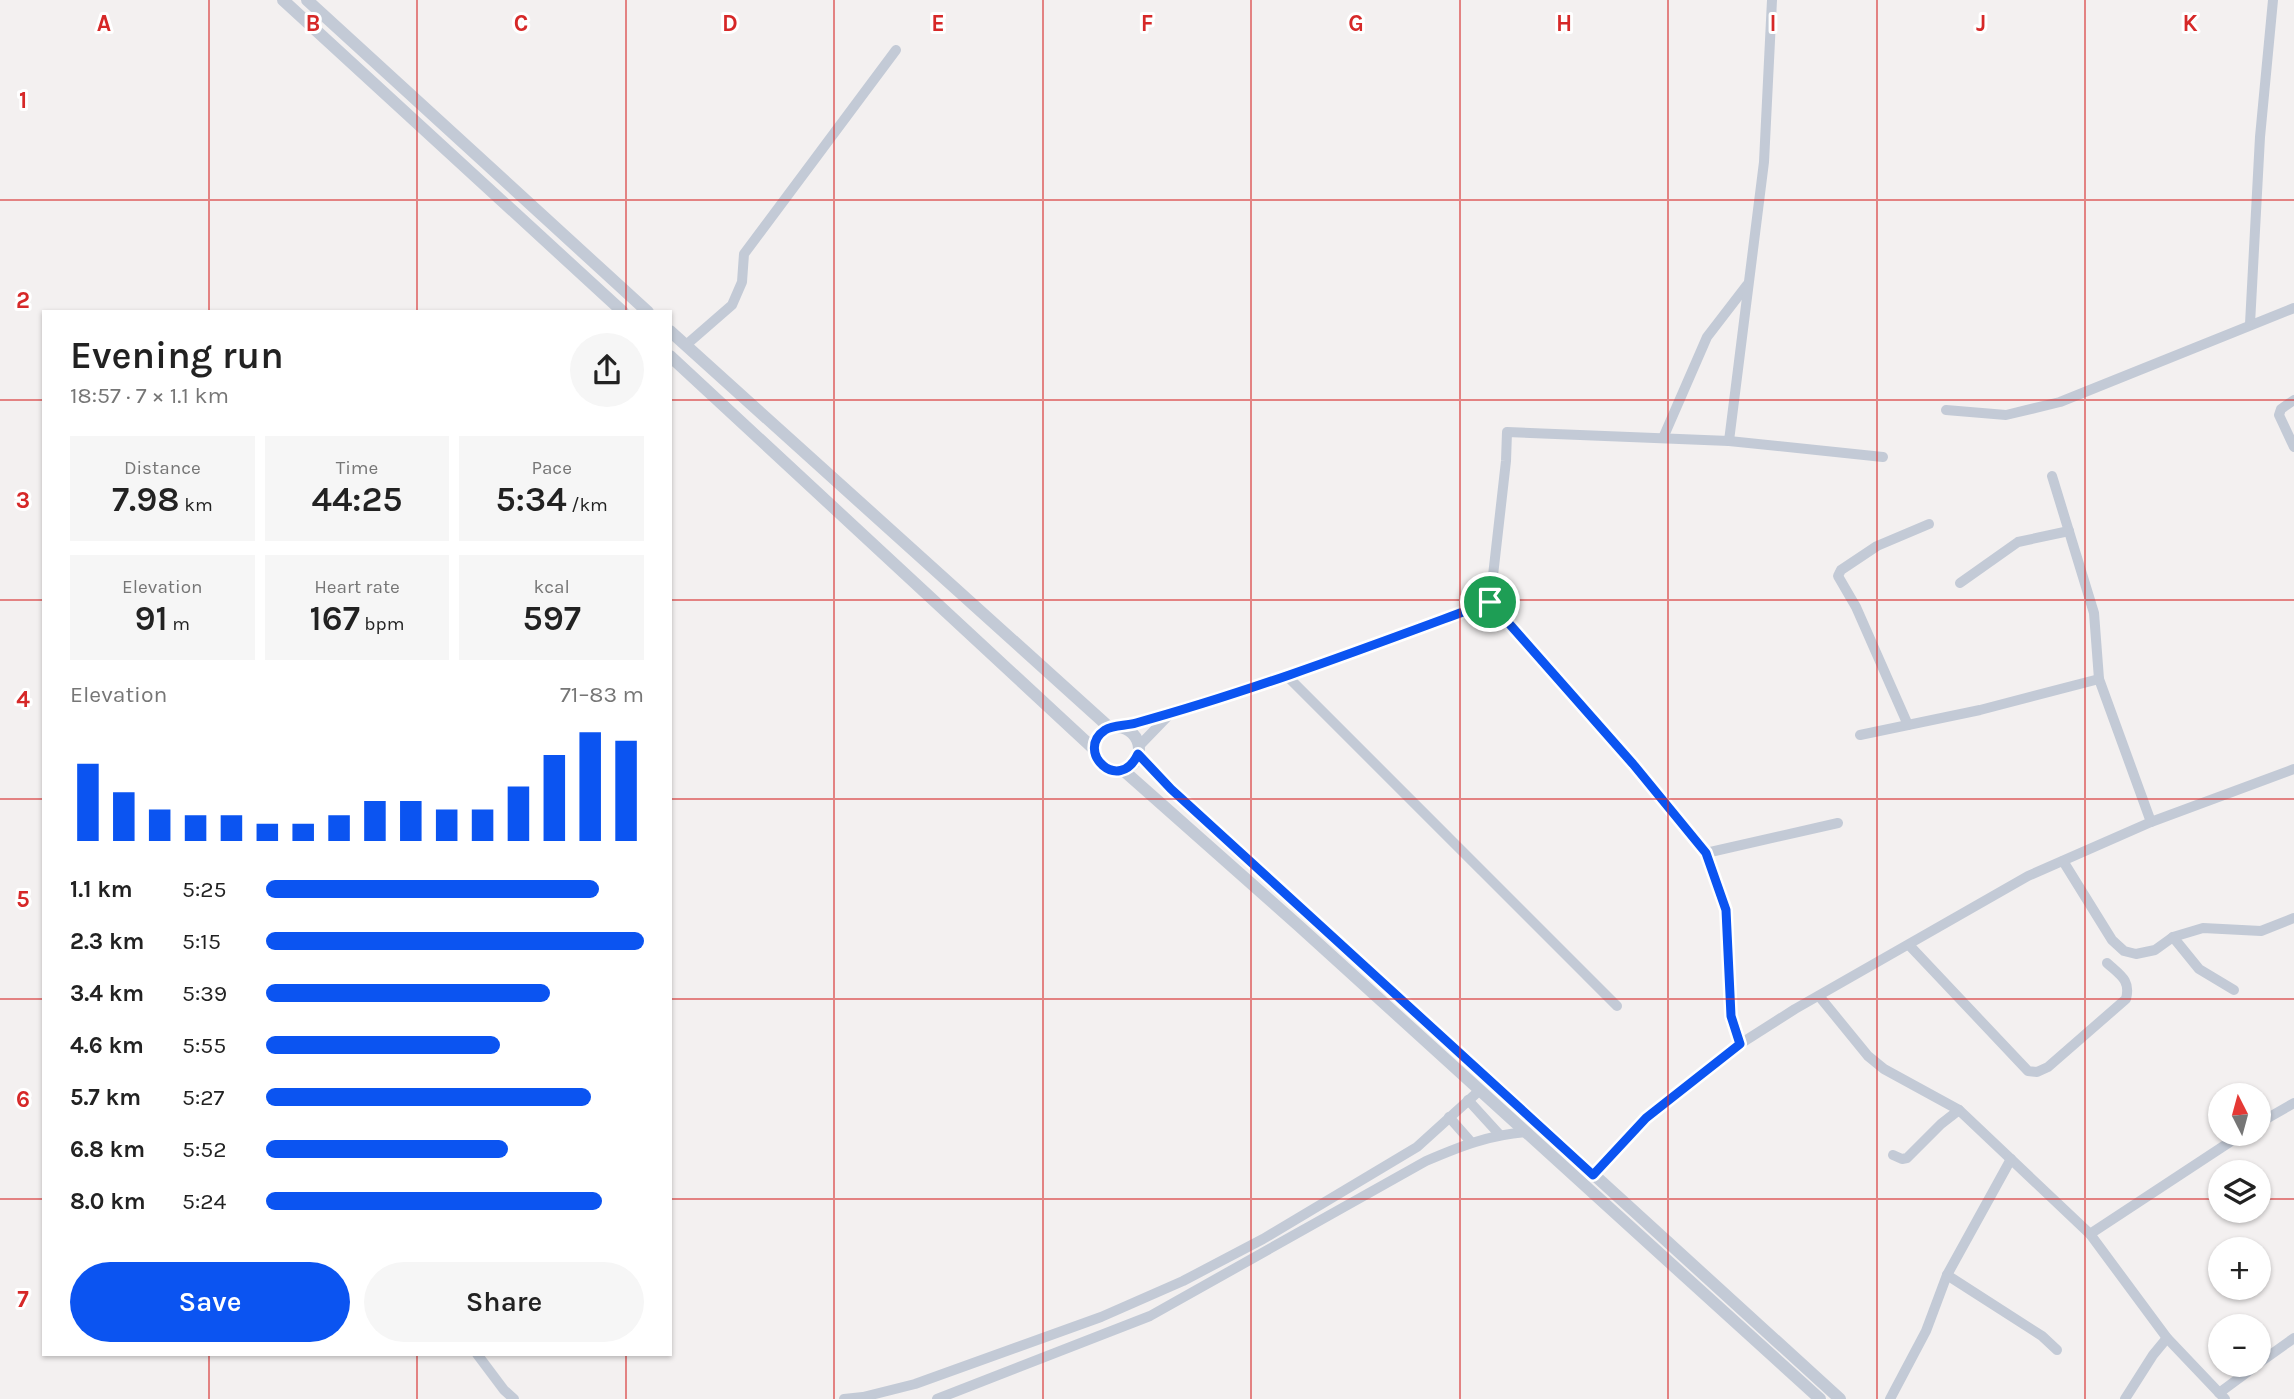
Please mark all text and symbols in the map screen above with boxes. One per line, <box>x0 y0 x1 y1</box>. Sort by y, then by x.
text: A <box>97 10 111 37</box>
text: B <box>306 10 320 37</box>
text: C <box>514 10 528 37</box>
text: D <box>722 10 738 37</box>
text: E <box>931 10 945 37</box>
text: F <box>1141 10 1153 37</box>
text: G <box>1348 10 1364 37</box>
text: H <box>1556 10 1572 37</box>
text: I <box>1769 10 1777 37</box>
text: J <box>1976 10 1986 37</box>
text: K <box>2182 10 2198 37</box>
text: 1 <box>19 87 27 114</box>
text: 2 <box>16 287 30 314</box>
text: Evening run <box>70 333 284 378</box>
button: share <box>570 333 644 407</box>
text: 18:57 · 7 × 1.1 km <box>70 382 229 409</box>
text: Distance <box>124 457 201 479</box>
text: Time <box>336 457 378 479</box>
text: Pace <box>531 457 572 479</box>
text: 7.98 <box>112 479 180 520</box>
text: 44:25 <box>311 479 403 520</box>
text: 5:34 <box>495 479 567 520</box>
text: 3 <box>16 487 30 514</box>
text: km <box>180 494 213 516</box>
text: /km <box>567 494 608 516</box>
pin <box>1460 572 1520 632</box>
text: Elevation <box>122 576 203 598</box>
text: Heart rate <box>314 576 400 598</box>
text: kcal <box>534 576 570 598</box>
icon: arrive <box>1471 583 1509 621</box>
text: 91 <box>135 598 168 639</box>
text: 167 <box>310 598 360 639</box>
text: 597 <box>522 598 581 639</box>
text: m <box>168 613 190 635</box>
text: bpm <box>360 613 404 635</box>
text: Elevation <box>70 681 167 708</box>
text: 71–83 m <box>560 681 644 708</box>
text: 4 <box>16 686 30 713</box>
text: 1.1 km <box>70 876 133 903</box>
text: 5:25 <box>182 876 227 903</box>
text: 5 <box>16 886 30 913</box>
text: 2.3 km <box>70 928 144 955</box>
text: 5:15 <box>182 928 221 955</box>
text: 3.4 km <box>70 980 144 1007</box>
text: 5:39 <box>182 980 227 1007</box>
text: 4.6 km <box>70 1032 144 1059</box>
text: 5:55 <box>182 1032 226 1059</box>
north arrow <box>2208 1083 2272 1146</box>
map controls <box>2208 1083 2271 1377</box>
text: 5.7 km <box>70 1084 141 1111</box>
text: 5:27 <box>182 1084 224 1111</box>
text: 6 <box>16 1086 30 1113</box>
text: 6.8 km <box>70 1136 145 1163</box>
text: 5:52 <box>182 1136 227 1163</box>
button: layers <box>2208 1160 2271 1223</box>
text: 8.0 km <box>70 1188 146 1215</box>
text: 5:24 <box>182 1188 226 1215</box>
button: + <box>2208 1237 2271 1300</box>
button: Save <box>70 1262 350 1342</box>
button: Share <box>364 1262 644 1342</box>
text: 7 <box>17 1286 29 1313</box>
button: − <box>2208 1314 2271 1377</box>

